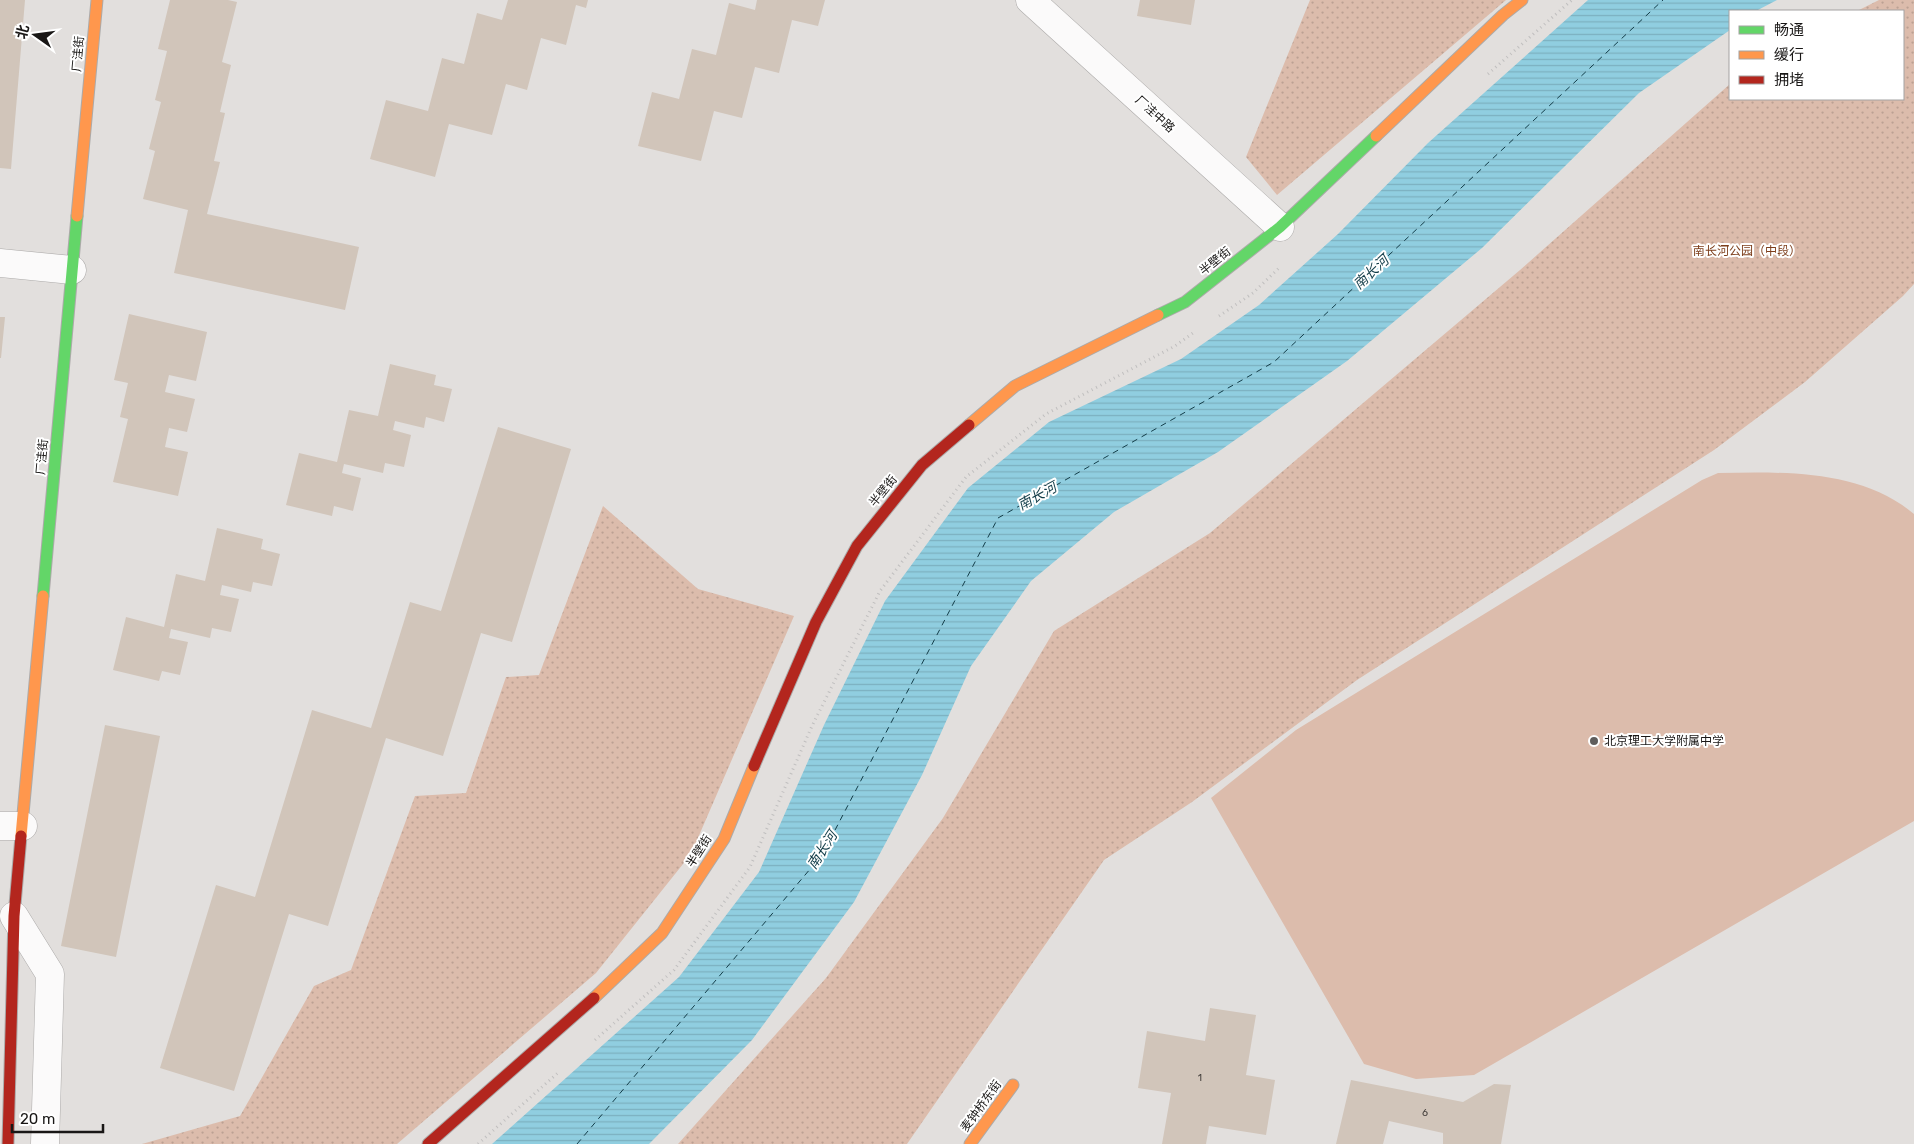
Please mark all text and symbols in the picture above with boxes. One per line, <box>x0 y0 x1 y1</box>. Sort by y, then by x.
north arrow <box>10 10 60 60</box>
legend <box>1729 10 1904 100</box>
text: 畅通 <box>1774 21 1804 39</box>
text: 北 <box>13 23 33 41</box>
street label: 厂洼街 <box>69 35 87 73</box>
text: 缓行 <box>1774 46 1804 64</box>
text: 拥堵 <box>1774 71 1804 89</box>
street label: 厂洼中路 <box>1132 93 1178 135</box>
street label: 半壁街 <box>1197 244 1233 278</box>
park label: 南长河公园（中段） <box>1693 244 1801 258</box>
water label: 南长河 <box>1350 250 1395 293</box>
street label: 厂洼街 <box>33 438 51 476</box>
street label: 半壁街 <box>866 473 900 509</box>
water label: 南长河 <box>1015 477 1062 514</box>
place label: 北京理工大学附属中学 <box>1604 734 1724 748</box>
marker: 北京理工大学附属中学 <box>1588 735 1600 747</box>
water label: 南长河 <box>804 826 843 873</box>
street label: 半壁街 <box>683 832 715 870</box>
house number: 1 <box>1198 1072 1202 1084</box>
street label: 麦钟桥东街 <box>958 1078 1004 1134</box>
scale bar <box>12 1102 104 1134</box>
house number: 6 <box>1422 1107 1428 1119</box>
text: 20 m <box>20 1110 55 1128</box>

